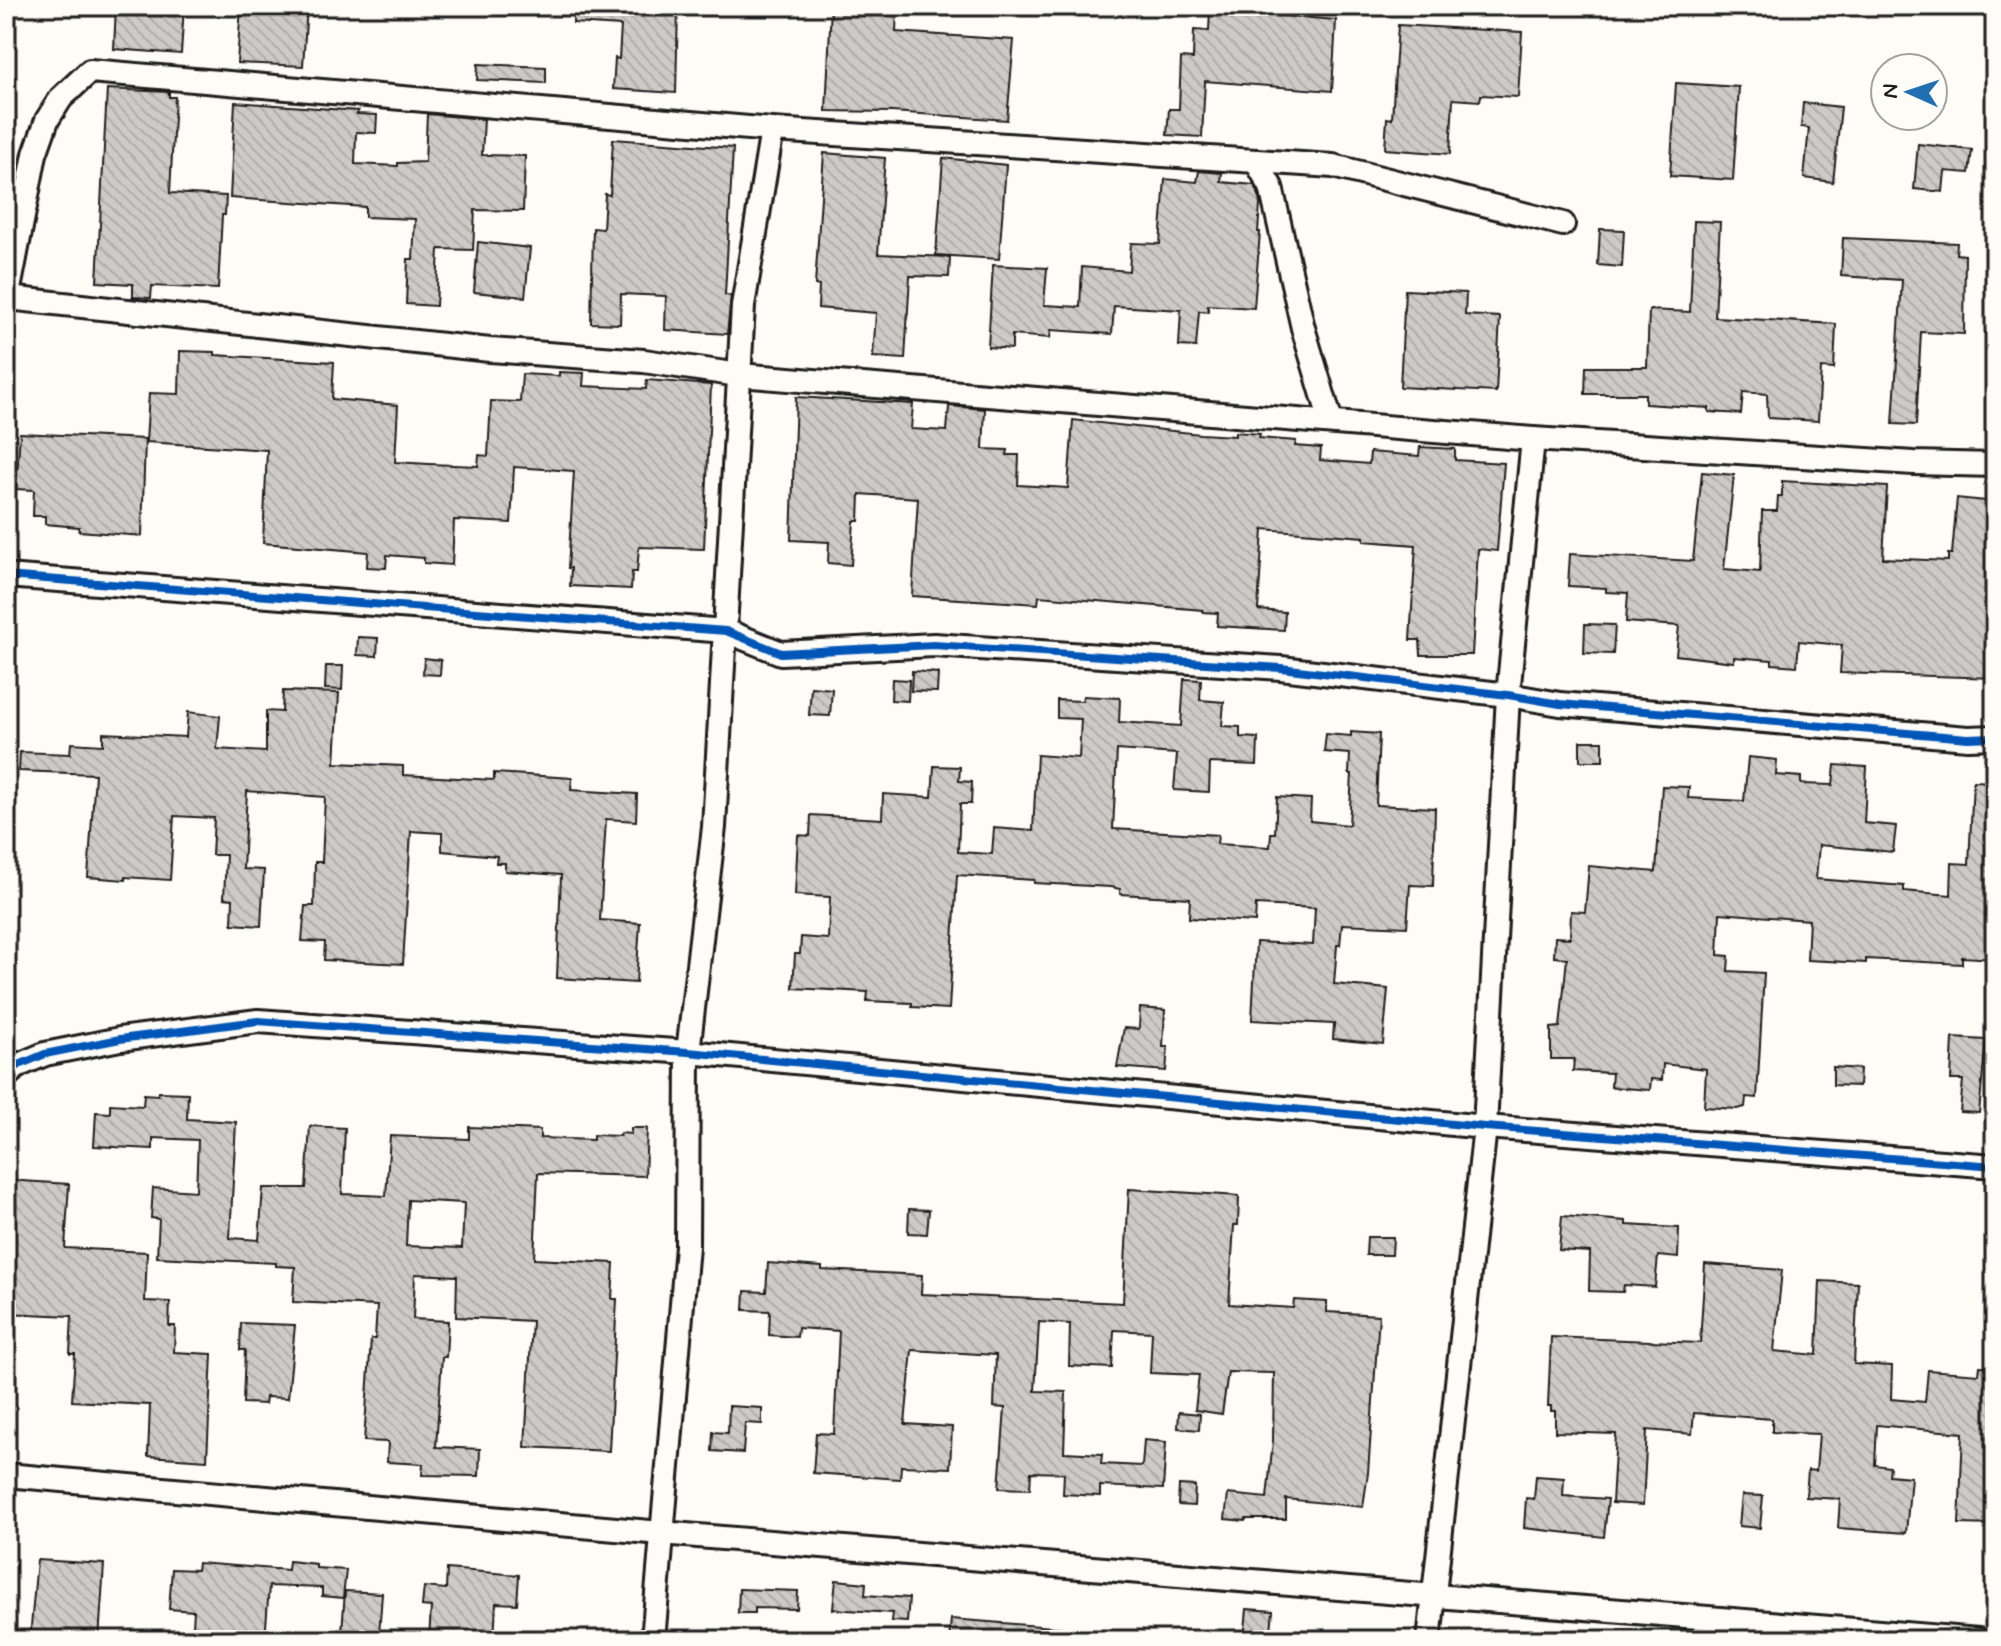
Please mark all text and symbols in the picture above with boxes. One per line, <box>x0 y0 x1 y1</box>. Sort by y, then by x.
north arrow <box>1869 52 1949 132</box>
text: N <box>1877 83 1905 99</box>

